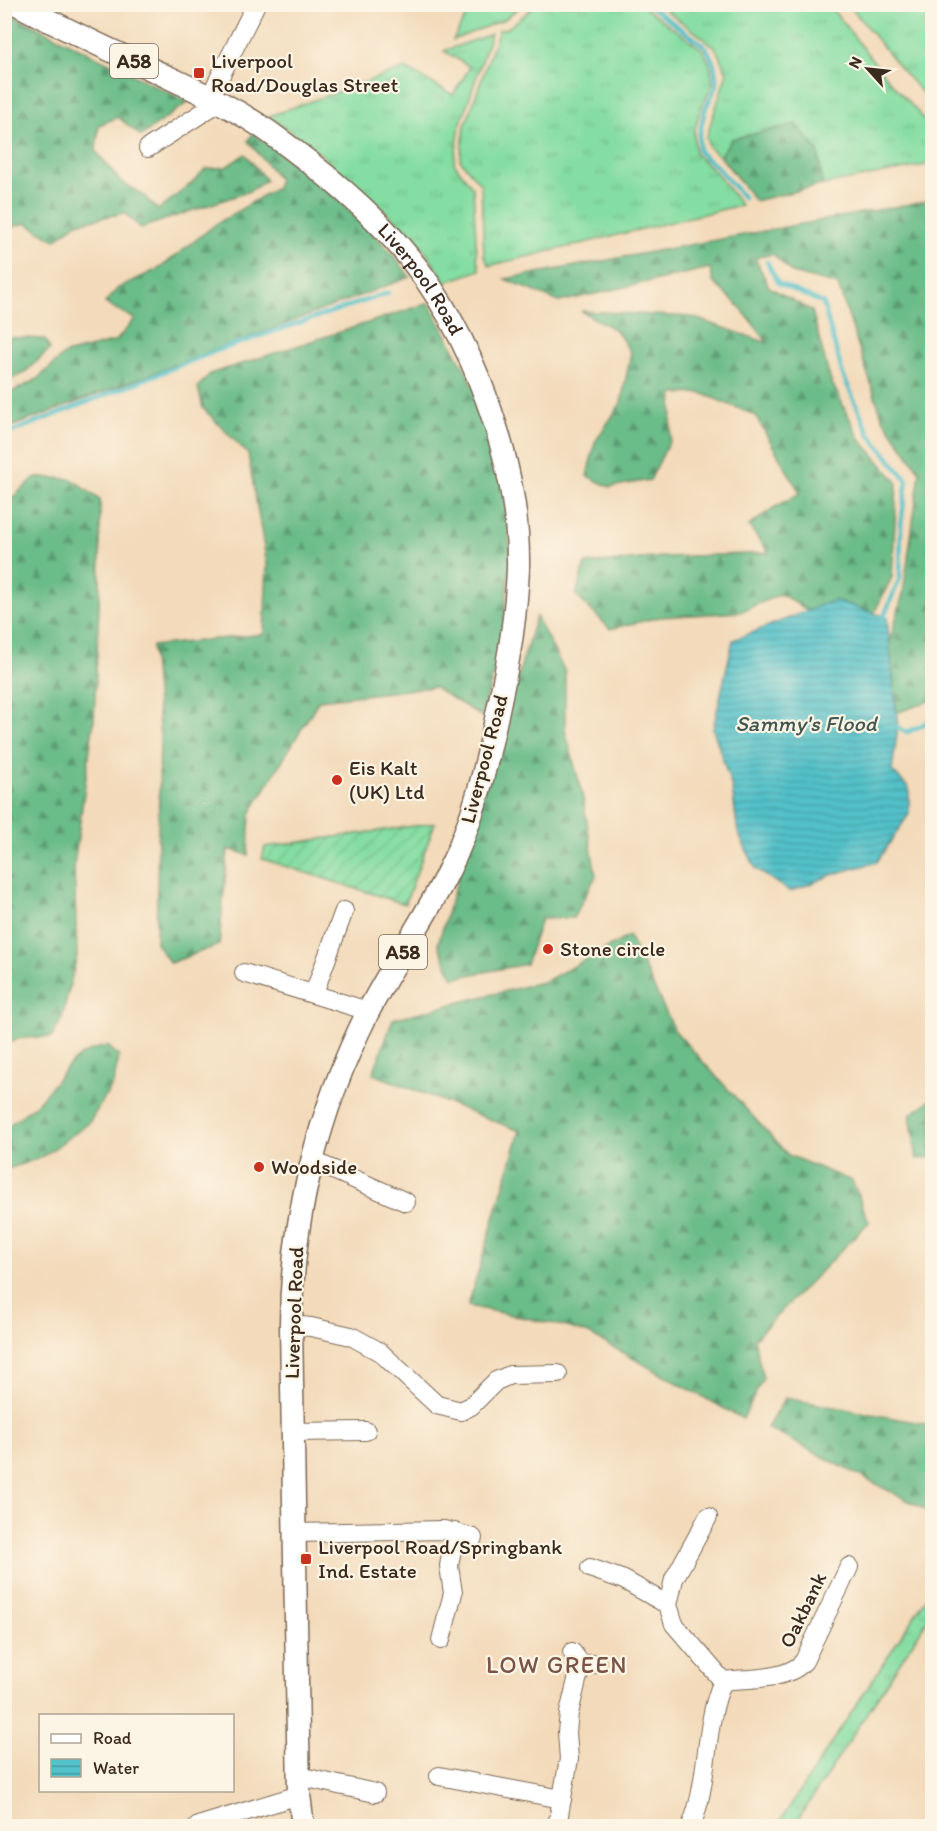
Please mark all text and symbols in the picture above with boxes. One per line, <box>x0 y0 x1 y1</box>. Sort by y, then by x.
north arrow <box>838 39 898 99</box>
road number: A58 <box>110 44 158 78</box>
place label: Liverpool Road/Douglas Street <box>211 48 399 97</box>
text: N <box>844 53 866 72</box>
marker: Liverpool Road/Douglas Street <box>192 66 206 80</box>
street label: Liverpool Road <box>373 217 469 339</box>
street label: Liverpool Road <box>454 692 513 826</box>
water label: Sammy's Flood <box>735 710 879 737</box>
place label: Eis Kalt (UK) Ltd <box>349 755 425 804</box>
marker: Eis Kalt (UK) Ltd <box>330 773 344 787</box>
road number: A58 <box>379 935 427 969</box>
place label: Stone circle <box>560 936 665 961</box>
marker: Stone circle <box>541 942 555 956</box>
place label: Woodside <box>271 1154 357 1179</box>
marker: Woodside <box>252 1160 266 1174</box>
street label: Liverpool Road <box>279 1246 308 1380</box>
place label: Liverpool Road/Springbank Ind. Estate <box>318 1534 562 1583</box>
marker: Liverpool Road/Springbank Ind. Estate <box>299 1552 313 1566</box>
street label: Oakbank <box>774 1568 832 1652</box>
district label: LOW GREEN <box>486 1650 628 1679</box>
legend <box>39 1714 234 1792</box>
text: Road <box>93 1727 132 1749</box>
text: Water <box>93 1757 139 1779</box>

